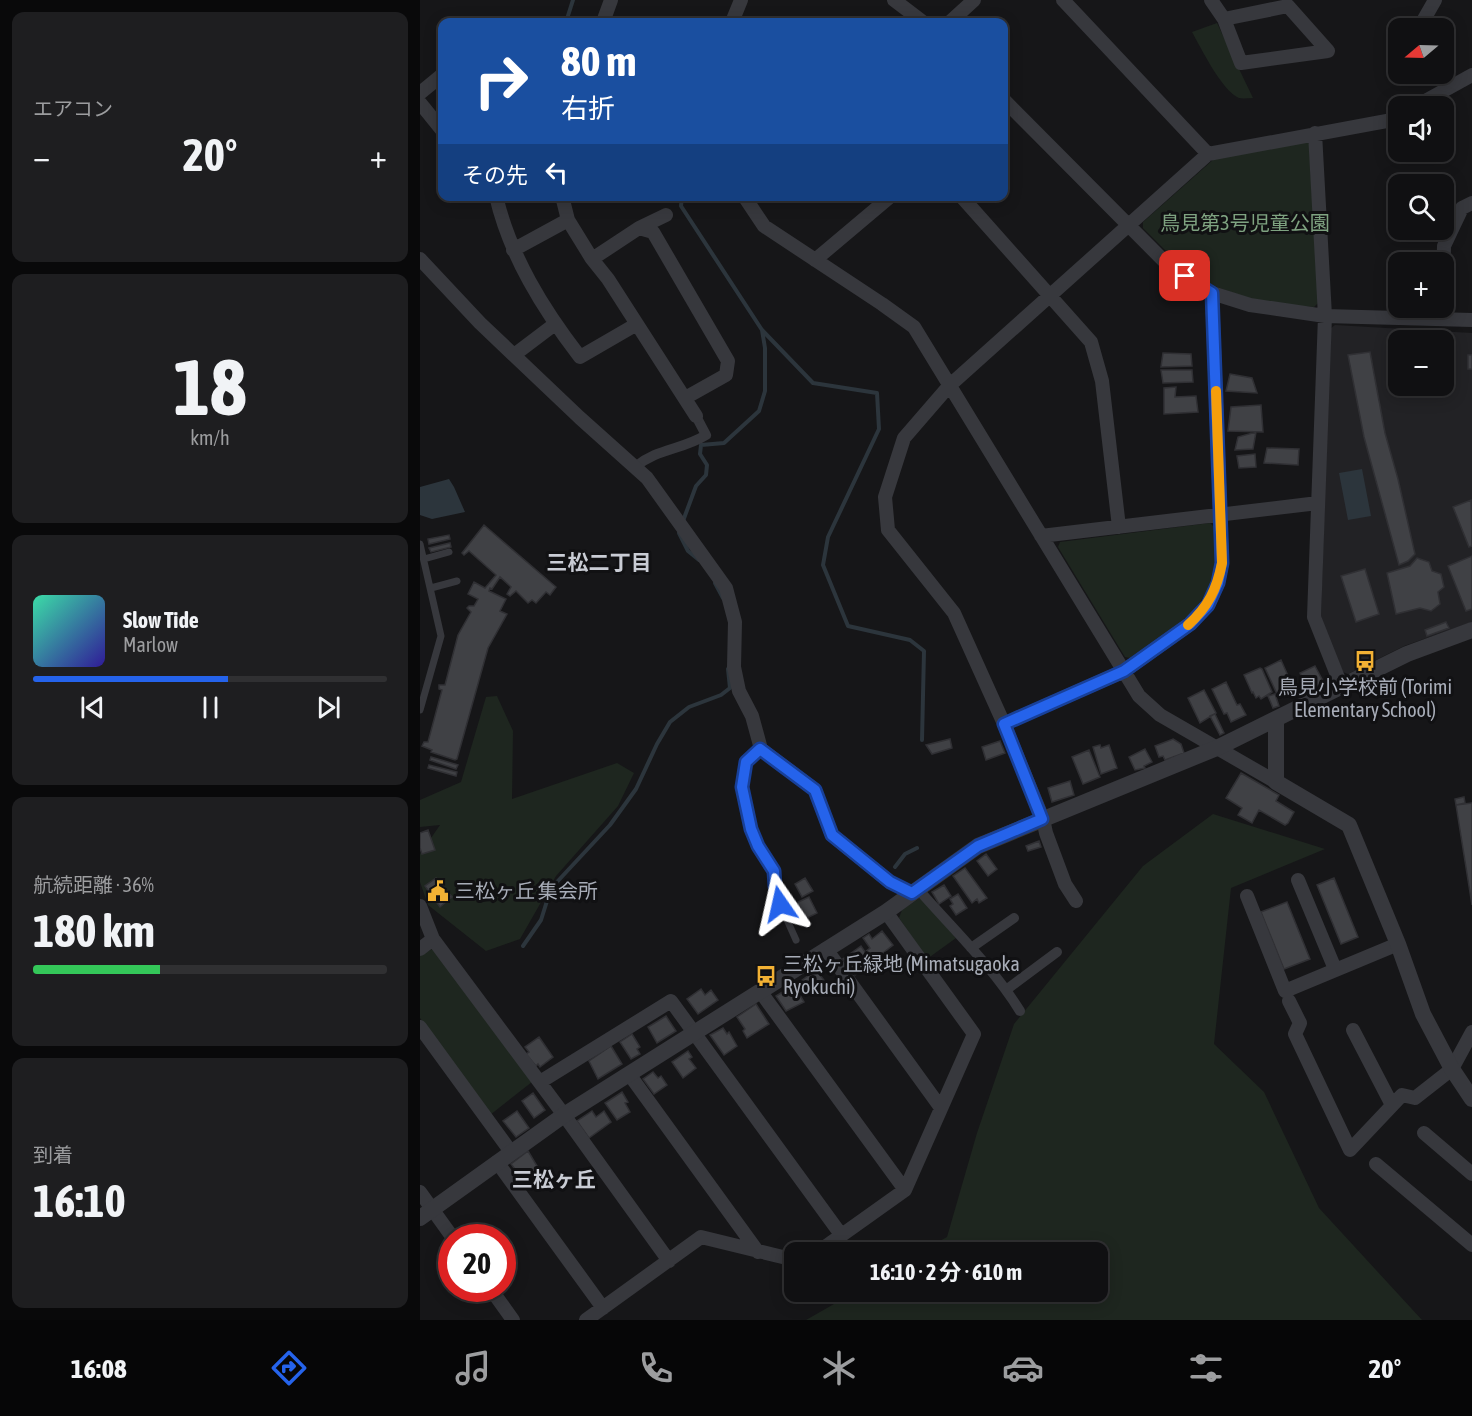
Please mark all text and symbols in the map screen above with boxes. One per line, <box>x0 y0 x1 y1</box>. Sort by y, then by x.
north arrow <box>1388 18 1454 84</box>
map controls <box>1388 18 1454 396</box>
text: 80 m <box>561 37 636 85</box>
icon: right <box>462 42 540 120</box>
text: 右折 <box>561 93 615 124</box>
button: sound <box>1388 96 1454 162</box>
text: エアコン <box>33 97 113 120</box>
text: 20° <box>183 129 237 181</box>
text: − <box>33 137 50 175</box>
text: + <box>370 137 387 175</box>
icon: left <box>540 156 573 189</box>
text: その先 <box>462 162 528 188</box>
button: search <box>1388 174 1454 240</box>
park label: 鳥見第3号児童公園 <box>1160 211 1330 234</box>
pin <box>1159 250 1210 301</box>
button: + <box>1388 252 1454 318</box>
icon: arrive <box>1168 259 1201 292</box>
button: − <box>1388 330 1454 396</box>
text: 18 <box>173 342 247 432</box>
text: km/h <box>190 426 230 449</box>
district label: 三松二丁目 <box>547 550 652 574</box>
text: Slow Tide <box>123 607 199 633</box>
text: Marlow <box>123 633 178 656</box>
bus stop icon: 鳥見小学校前 (Torimi Elementary School) <box>1353 649 1377 673</box>
place label: 鳥見小学校前 (Torimi Elementary School) <box>1278 675 1452 721</box>
icon: previous <box>76 691 109 724</box>
icon: pause <box>194 691 227 724</box>
icon: next <box>312 691 345 724</box>
position arrow <box>748 872 812 936</box>
text: 航続距離 · 36% <box>33 873 154 896</box>
public building icon: 三松ヶ丘 集会所 <box>426 879 450 903</box>
place label: 三松ヶ丘 集会所 <box>455 879 598 902</box>
text: 180 km <box>33 905 155 957</box>
place label: 三松ヶ丘緑地 (Mimatsugaoka Ryokuchi) <box>783 952 1020 998</box>
bus stop icon: 三松ヶ丘緑地 (Mimatsugaoka Ryokuchi) <box>754 964 778 988</box>
text: 到着 <box>33 1143 73 1166</box>
district label: 三松ヶ丘 <box>512 1167 596 1191</box>
text: 16:10 <box>33 1175 126 1227</box>
speed limit sign: 20 <box>438 1224 516 1302</box>
text: 16:10 · 2 分 · 610 m <box>870 1259 1022 1285</box>
icon: directions <box>268 1347 310 1389</box>
icon: music <box>452 1347 494 1389</box>
icon: phone <box>635 1347 677 1389</box>
icon: climate <box>818 1347 860 1389</box>
icon: car <box>1002 1347 1044 1389</box>
icon: filters <box>1185 1347 1227 1389</box>
text: 16:08 <box>71 1353 127 1384</box>
text: 20° <box>1368 1353 1401 1384</box>

